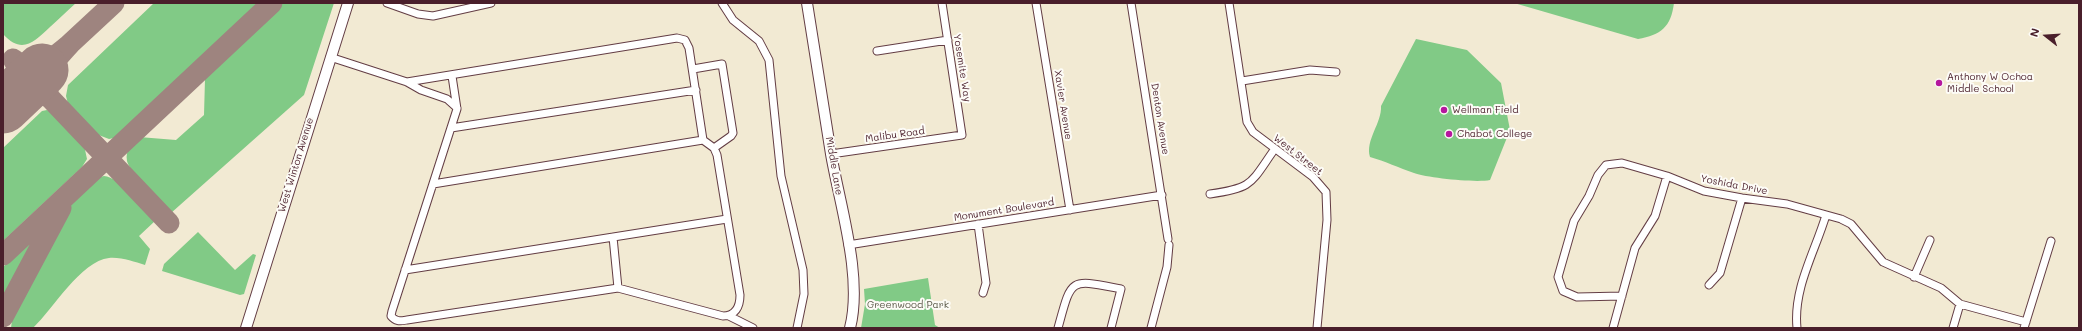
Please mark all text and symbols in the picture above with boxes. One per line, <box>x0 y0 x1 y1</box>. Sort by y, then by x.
north arrow <box>2026 16 2066 56</box>
text: N <box>2026 26 2042 39</box>
street label: Yosemite Way <box>951 33 973 103</box>
street label: Xavier Avenue <box>1052 69 1074 141</box>
place label: Anthony W Ochoa Middle School <box>1947 71 2033 94</box>
marker: Anthony W Ochoa Middle School <box>1934 78 1944 88</box>
street label: Denton Avenue <box>1148 82 1172 156</box>
place label: Wellman Field <box>1452 104 1519 116</box>
marker: Wellman Field <box>1439 105 1449 115</box>
street label: West Winton Avenue <box>276 116 316 214</box>
street label: Malibu Road <box>865 125 925 145</box>
place label: Chabot College <box>1457 128 1532 140</box>
marker: Chabot College <box>1444 129 1454 139</box>
street label: West Street <box>1271 132 1325 178</box>
street label: Middle Lane <box>823 136 845 196</box>
street label: Yoshida Drive <box>1699 173 1769 197</box>
street label: Monument Boulevard <box>953 196 1055 224</box>
park label: Greenwood Park <box>867 299 949 311</box>

